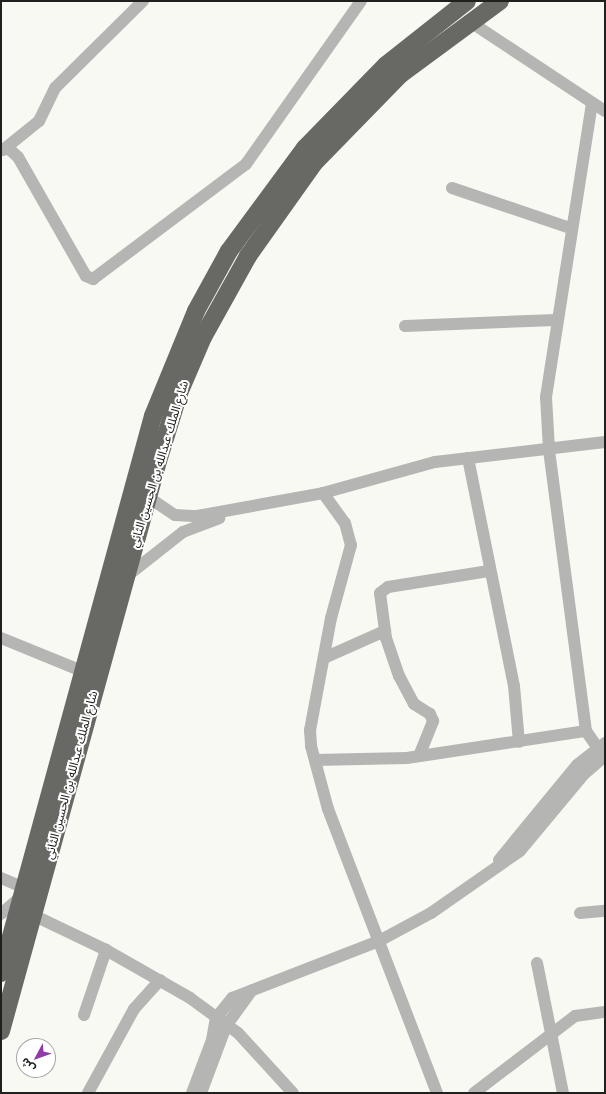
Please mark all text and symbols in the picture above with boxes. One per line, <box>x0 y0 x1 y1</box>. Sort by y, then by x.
street label: شارع الملك عبدالله بن الحسين الثاني <box>127 379 191 549</box>
street label: شارع الملك عبدالله بن الحسين الثاني <box>42 689 100 861</box>
north arrow <box>16 1038 56 1078</box>
text: ش <box>17 1055 38 1076</box>

